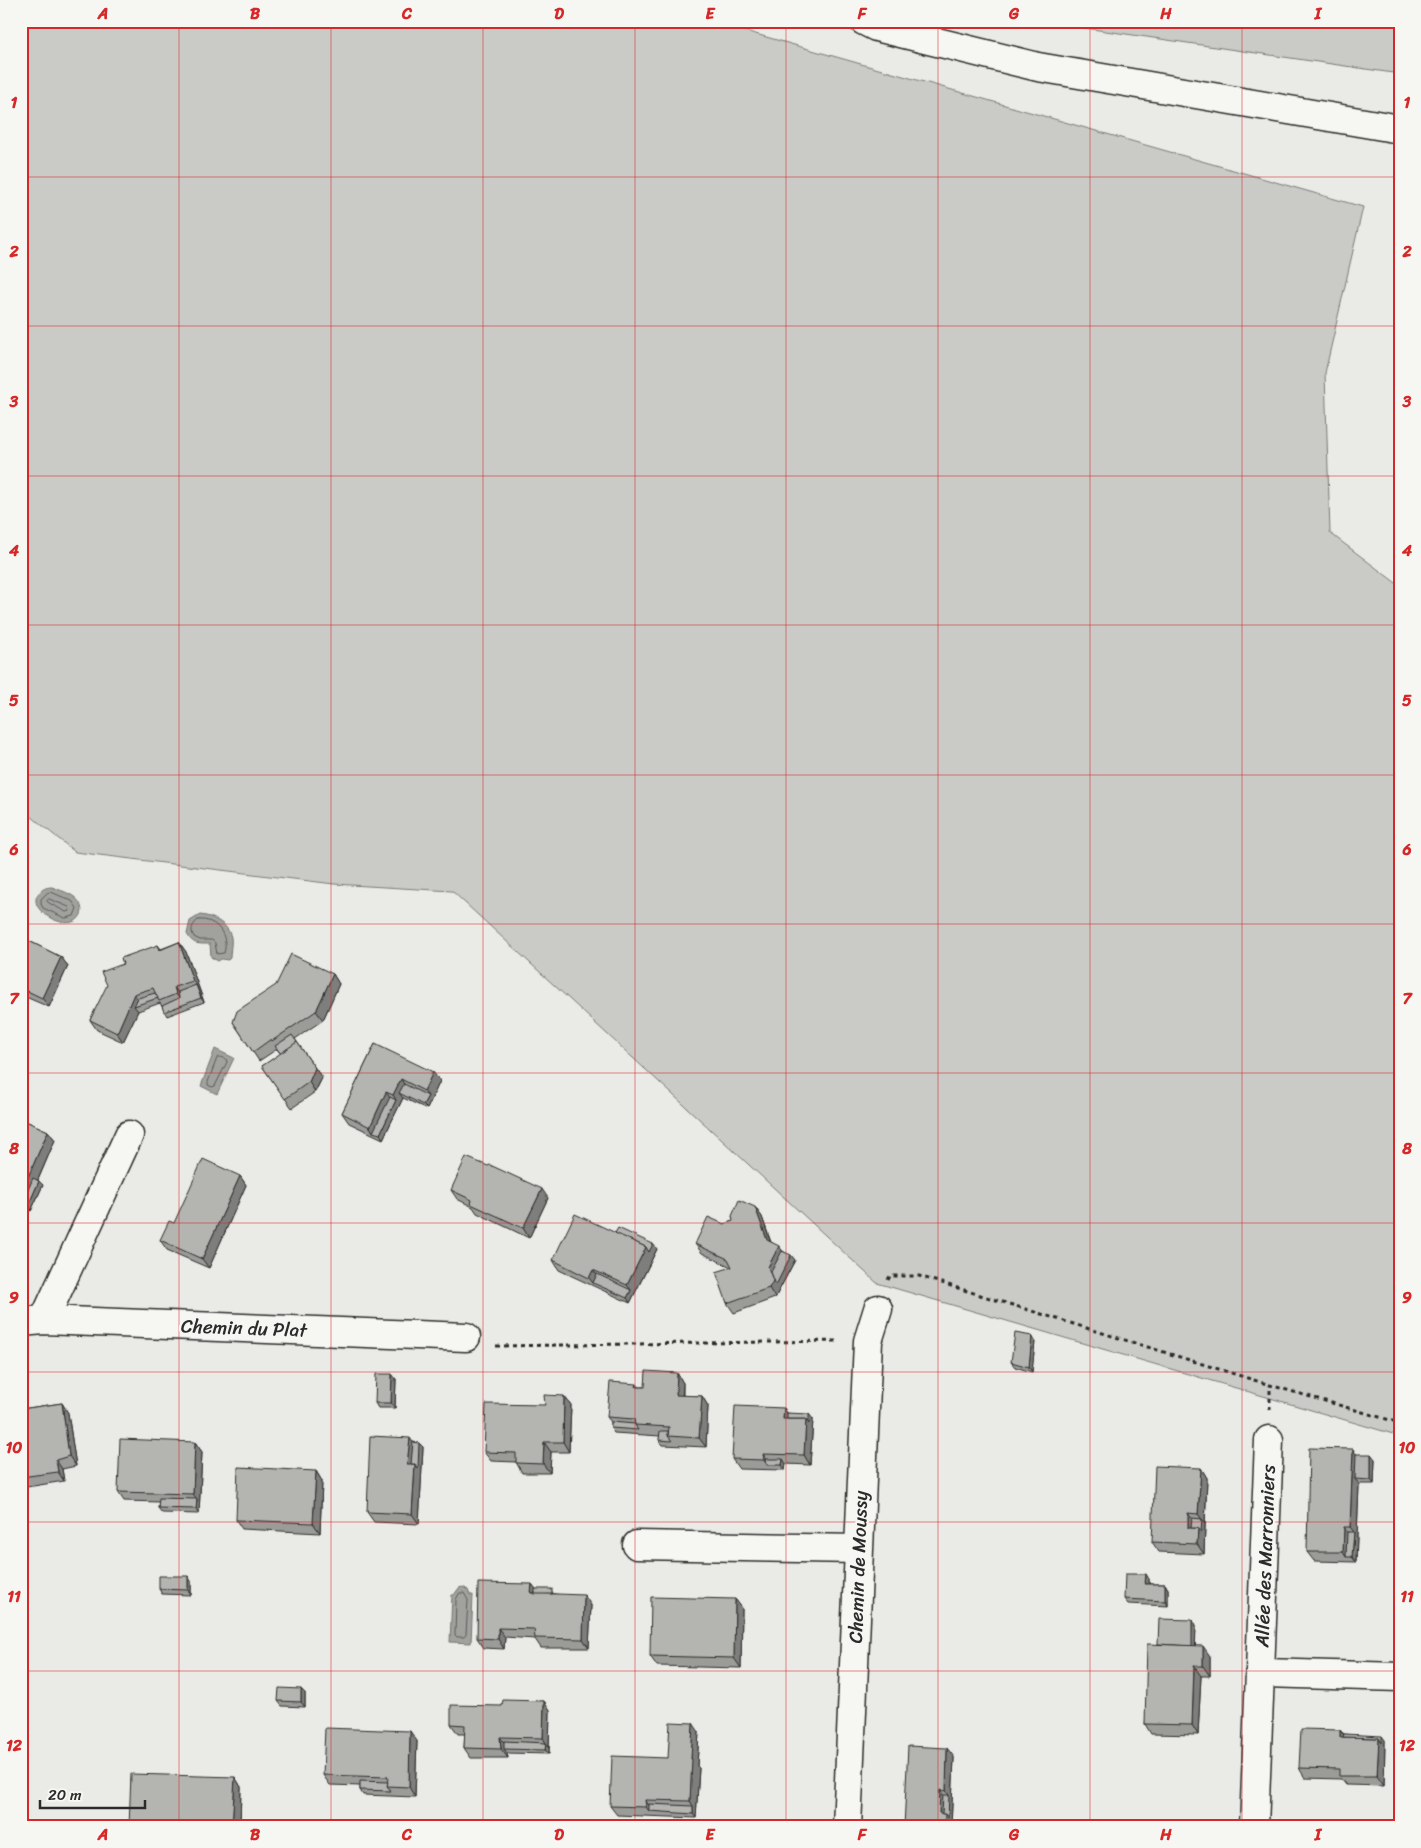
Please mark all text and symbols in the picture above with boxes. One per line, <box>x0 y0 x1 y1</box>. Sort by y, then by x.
text: A <box>97 0 108 28</box>
text: B <box>250 0 261 28</box>
text: C <box>401 0 413 28</box>
text: D <box>554 0 564 28</box>
text: E <box>706 0 716 28</box>
text: F <box>857 0 868 28</box>
text: G <box>1008 0 1020 28</box>
text: H <box>1159 0 1172 28</box>
text: I <box>1314 0 1323 28</box>
text: 1 <box>11 88 18 117</box>
text: 1 <box>1404 88 1411 117</box>
text: 2 <box>8 237 19 266</box>
text: 2 <box>1401 237 1412 266</box>
text: 3 <box>9 387 19 416</box>
text: 3 <box>1402 387 1412 416</box>
text: 4 <box>8 536 19 565</box>
text: 4 <box>1401 536 1412 565</box>
text: 5 <box>9 686 19 715</box>
text: 5 <box>1402 686 1412 715</box>
text: 6 <box>8 835 19 864</box>
text: 6 <box>1401 835 1412 864</box>
text: 7 <box>9 984 20 1013</box>
text: 7 <box>1402 984 1413 1013</box>
text: 8 <box>8 1134 19 1163</box>
text: 8 <box>1401 1134 1412 1163</box>
text: 9 <box>9 1283 19 1312</box>
text: 9 <box>1402 1283 1412 1312</box>
street label: Chemin du Plat <box>180 1309 309 1347</box>
text: 10 <box>6 1433 22 1462</box>
text: 10 <box>1399 1433 1415 1462</box>
street label: Allée des Marronniers <box>1245 1464 1285 1649</box>
street label: Chemin de Moussy <box>839 1490 877 1644</box>
text: 11 <box>7 1582 21 1611</box>
text: 11 <box>1400 1582 1414 1611</box>
text: 12 <box>6 1731 23 1760</box>
text: 12 <box>1399 1731 1416 1760</box>
scale bar <box>40 1778 145 1810</box>
text: 20 m <box>48 1782 82 1808</box>
text: A <box>97 1820 108 1848</box>
text: B <box>250 1820 261 1848</box>
text: C <box>401 1820 413 1848</box>
text: D <box>554 1820 564 1848</box>
text: E <box>706 1820 716 1848</box>
text: F <box>857 1820 868 1848</box>
text: G <box>1008 1820 1020 1848</box>
text: H <box>1159 1820 1172 1848</box>
text: I <box>1314 1820 1323 1848</box>

